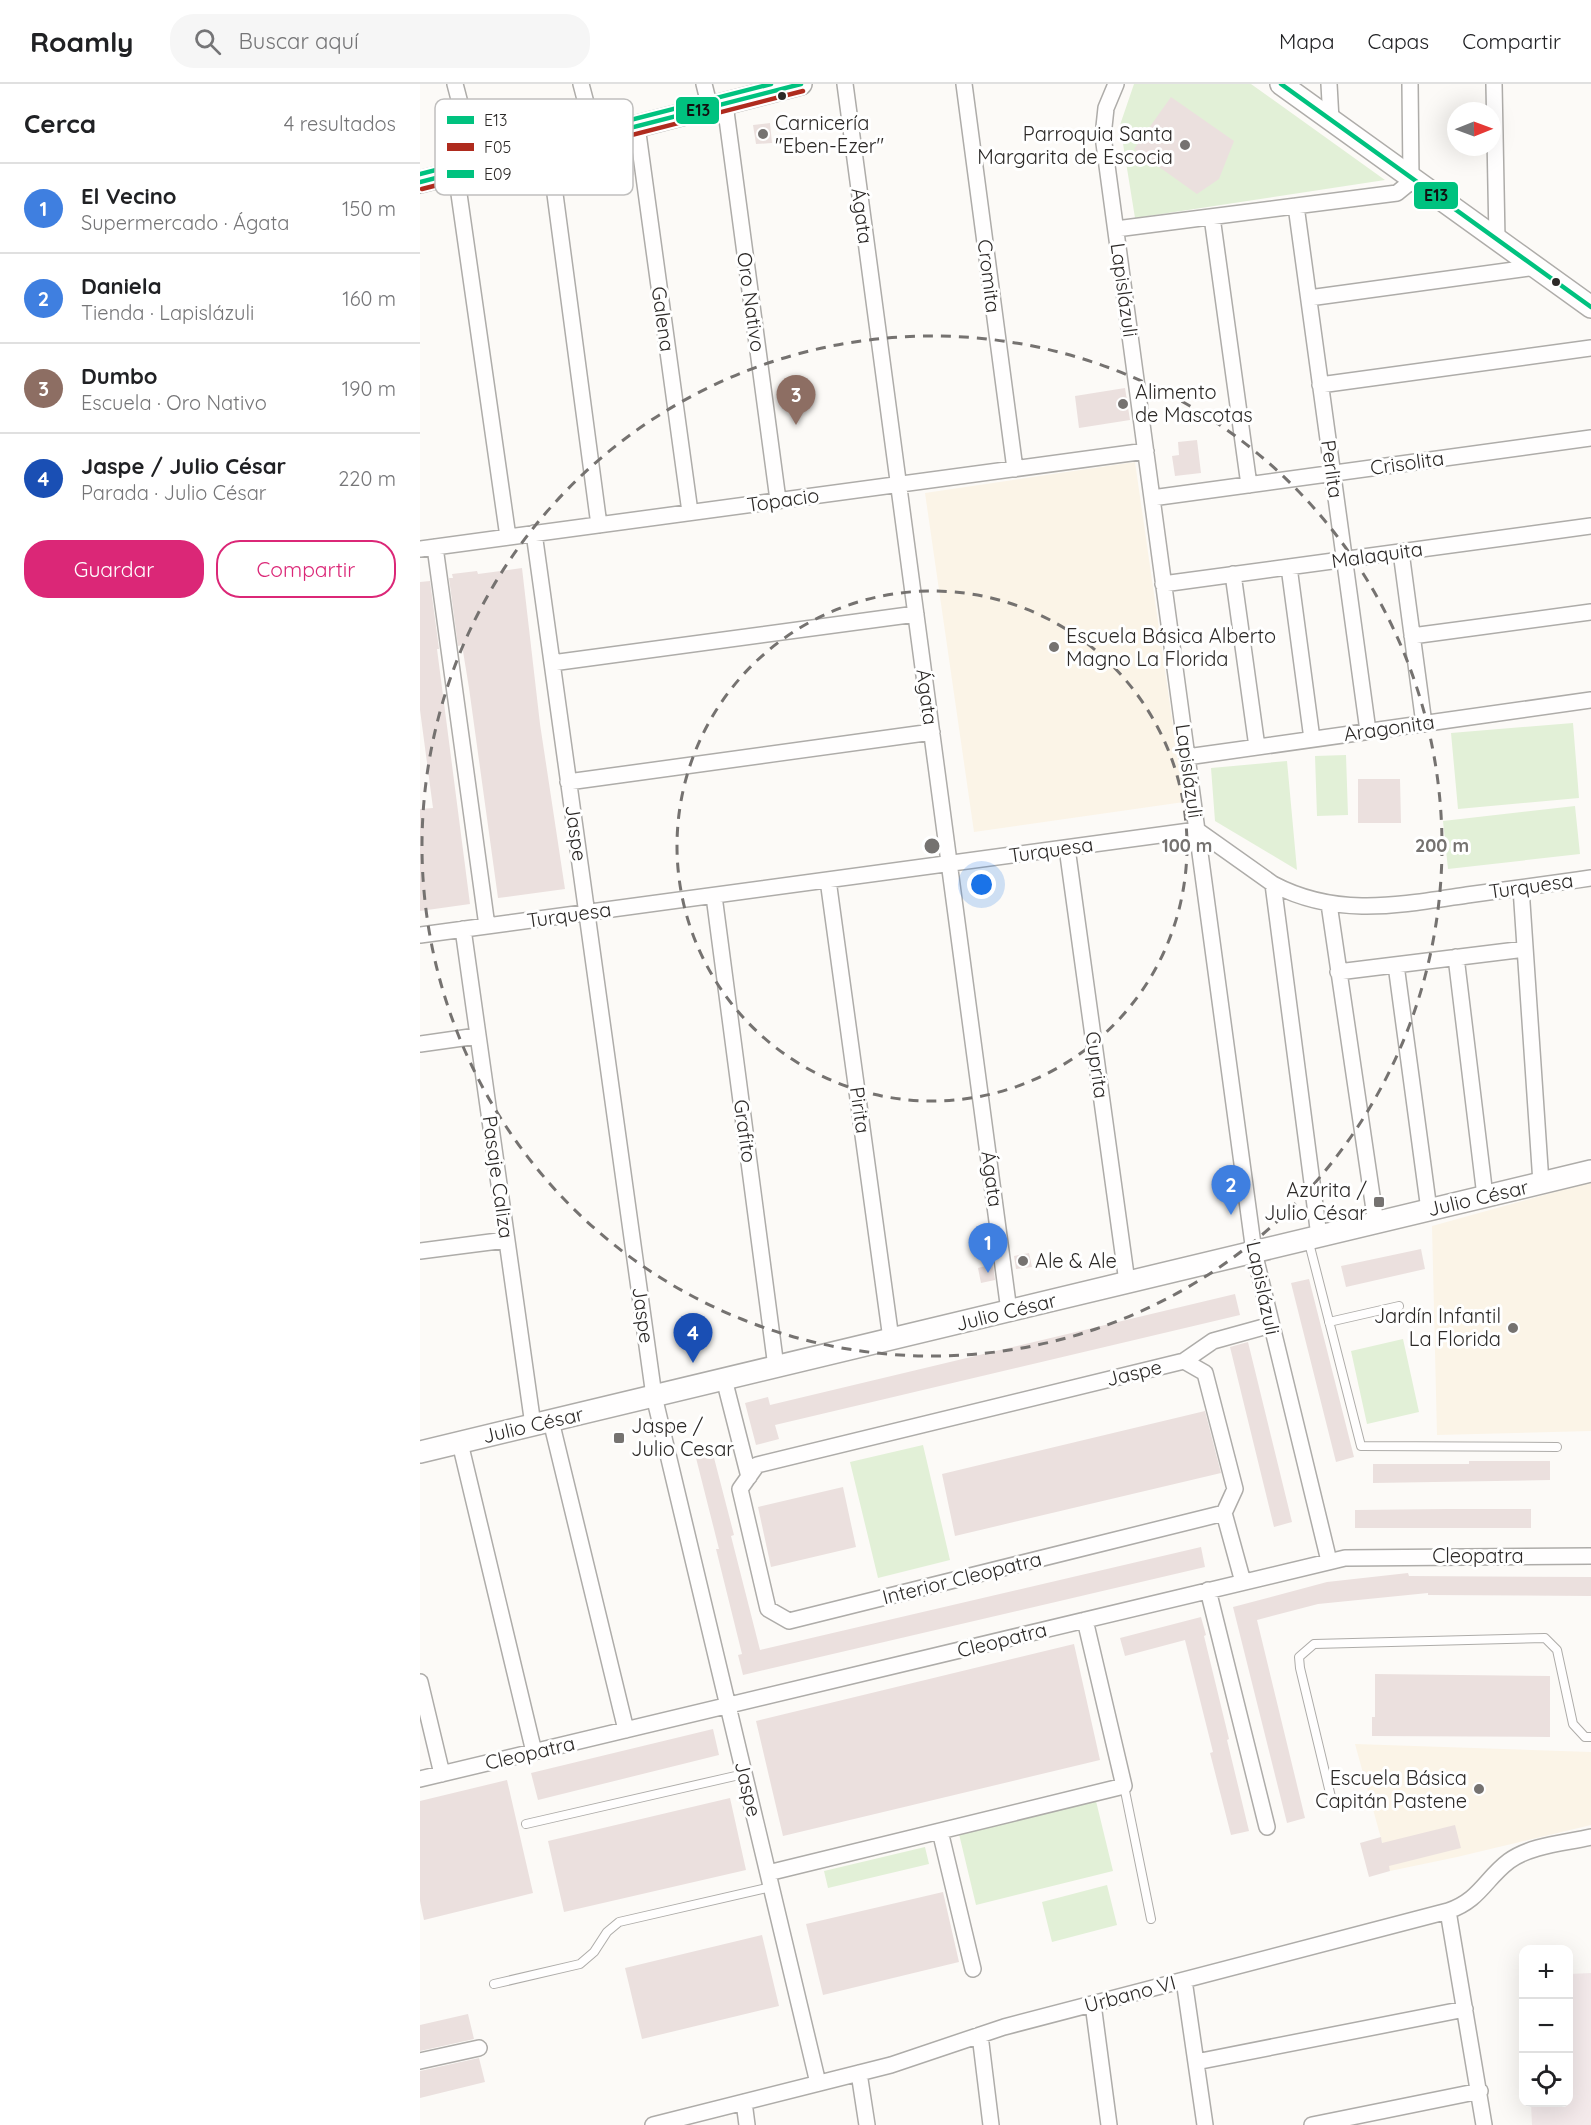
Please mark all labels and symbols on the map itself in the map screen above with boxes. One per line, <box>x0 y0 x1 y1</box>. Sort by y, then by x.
unlabelled marker <box>776 90 788 102</box>
line badge: E13 <box>675 96 720 125</box>
legend <box>435 99 633 195</box>
text: E13 <box>686 100 710 120</box>
north arrow <box>1447 102 1501 156</box>
text: E13 <box>484 110 507 130</box>
place label: Carnicería "Eben-Ezer" <box>775 110 884 158</box>
place label: Parroquia Santa Margarita de Escocia <box>977 121 1173 169</box>
marker: Carnicería "Eben-Ezer" <box>756 127 770 141</box>
text: F05 <box>484 137 511 157</box>
marker: Parroquia Santa Margarita de Escocia <box>1178 138 1192 152</box>
text: E09 <box>484 164 512 184</box>
line badge: E13 <box>1413 181 1459 210</box>
text: E13 <box>1424 185 1448 205</box>
street label: Ágata <box>846 186 879 246</box>
street label: Cromita <box>973 238 1006 314</box>
street label: Lapislázuli <box>1105 241 1143 339</box>
street label: Oro Nativo <box>732 250 771 353</box>
unlabelled marker <box>1550 276 1562 288</box>
street label: Galena <box>647 285 680 353</box>
pin: 3 <box>776 376 815 425</box>
place label: Alimento de Mascotas <box>1135 379 1253 427</box>
marker: Alimento de Mascotas <box>1116 397 1130 411</box>
street label: Perlita <box>1316 438 1349 500</box>
street label: Crisolita <box>1368 445 1445 480</box>
street label: Topacio <box>745 482 821 517</box>
street label: Malaquita <box>1330 536 1424 573</box>
place label: Escuela Básica Alberto Magno La Florida <box>1066 623 1276 671</box>
marker: Escuela Básica Alberto Magno La Florida <box>1047 640 1061 654</box>
street label: Ágata <box>911 667 944 727</box>
street label: Aragonita <box>1342 709 1436 746</box>
street label: Lapislázuli <box>1170 722 1208 820</box>
street label: Jaspe <box>560 803 593 863</box>
street label: Turquesa <box>1007 831 1095 868</box>
text: 100 m <box>1162 834 1212 857</box>
text: 200 m <box>1415 834 1469 857</box>
centre of rings <box>922 836 942 856</box>
street label: Turquesa <box>1487 867 1575 904</box>
your location <box>967 870 996 899</box>
street label: Turquesa <box>525 896 613 933</box>
street label: Cuprita <box>1080 1030 1115 1100</box>
street label: Pirita <box>845 1085 876 1135</box>
street label: Grafito <box>729 1098 762 1164</box>
street label: Pasaje Caliza <box>478 1114 519 1240</box>
street label: Ágata <box>976 1149 1009 1209</box>
pin: 2 <box>1212 1166 1250 1215</box>
street label: Julio César <box>1425 1174 1531 1221</box>
place label: Azurita / Julio César <box>1264 1177 1368 1225</box>
marker: Azurita / Julio César <box>1372 1195 1386 1209</box>
pin: 1 <box>968 1224 1008 1273</box>
street label: Lapislázuli <box>1241 1239 1286 1337</box>
place label: Ale & Ale <box>1035 1248 1117 1273</box>
marker: Ale & Ale <box>1016 1254 1030 1268</box>
street label: Jaspe <box>627 1285 660 1345</box>
street label: Julio César <box>953 1287 1059 1336</box>
place label: Jardín Infantil La Florida <box>1374 1303 1501 1351</box>
pin: 4 <box>674 1314 712 1363</box>
marker: Jardín Infantil La Florida <box>1506 1321 1520 1335</box>
street label: Jaspe <box>1104 1354 1164 1391</box>
street label: Julio César <box>480 1401 586 1448</box>
place label: Jaspe / Julio Cesar <box>631 1413 734 1461</box>
marker: Jaspe / Julio Cesar <box>612 1431 626 1445</box>
street label: Cleopatra <box>1432 1543 1524 1568</box>
street label: Interior Cleopatra <box>880 1546 1044 1609</box>
street label: Cleopatra <box>954 1616 1049 1663</box>
street label: Cleopatra <box>483 1730 577 1775</box>
street label: Jaspe <box>730 1759 767 1819</box>
place label: Escuela Básica Capitán Pastene <box>1315 1765 1467 1813</box>
marker: Escuela Básica Capitán Pastene <box>1472 1782 1486 1796</box>
street label: Urbano VI <box>1081 1969 1178 2018</box>

